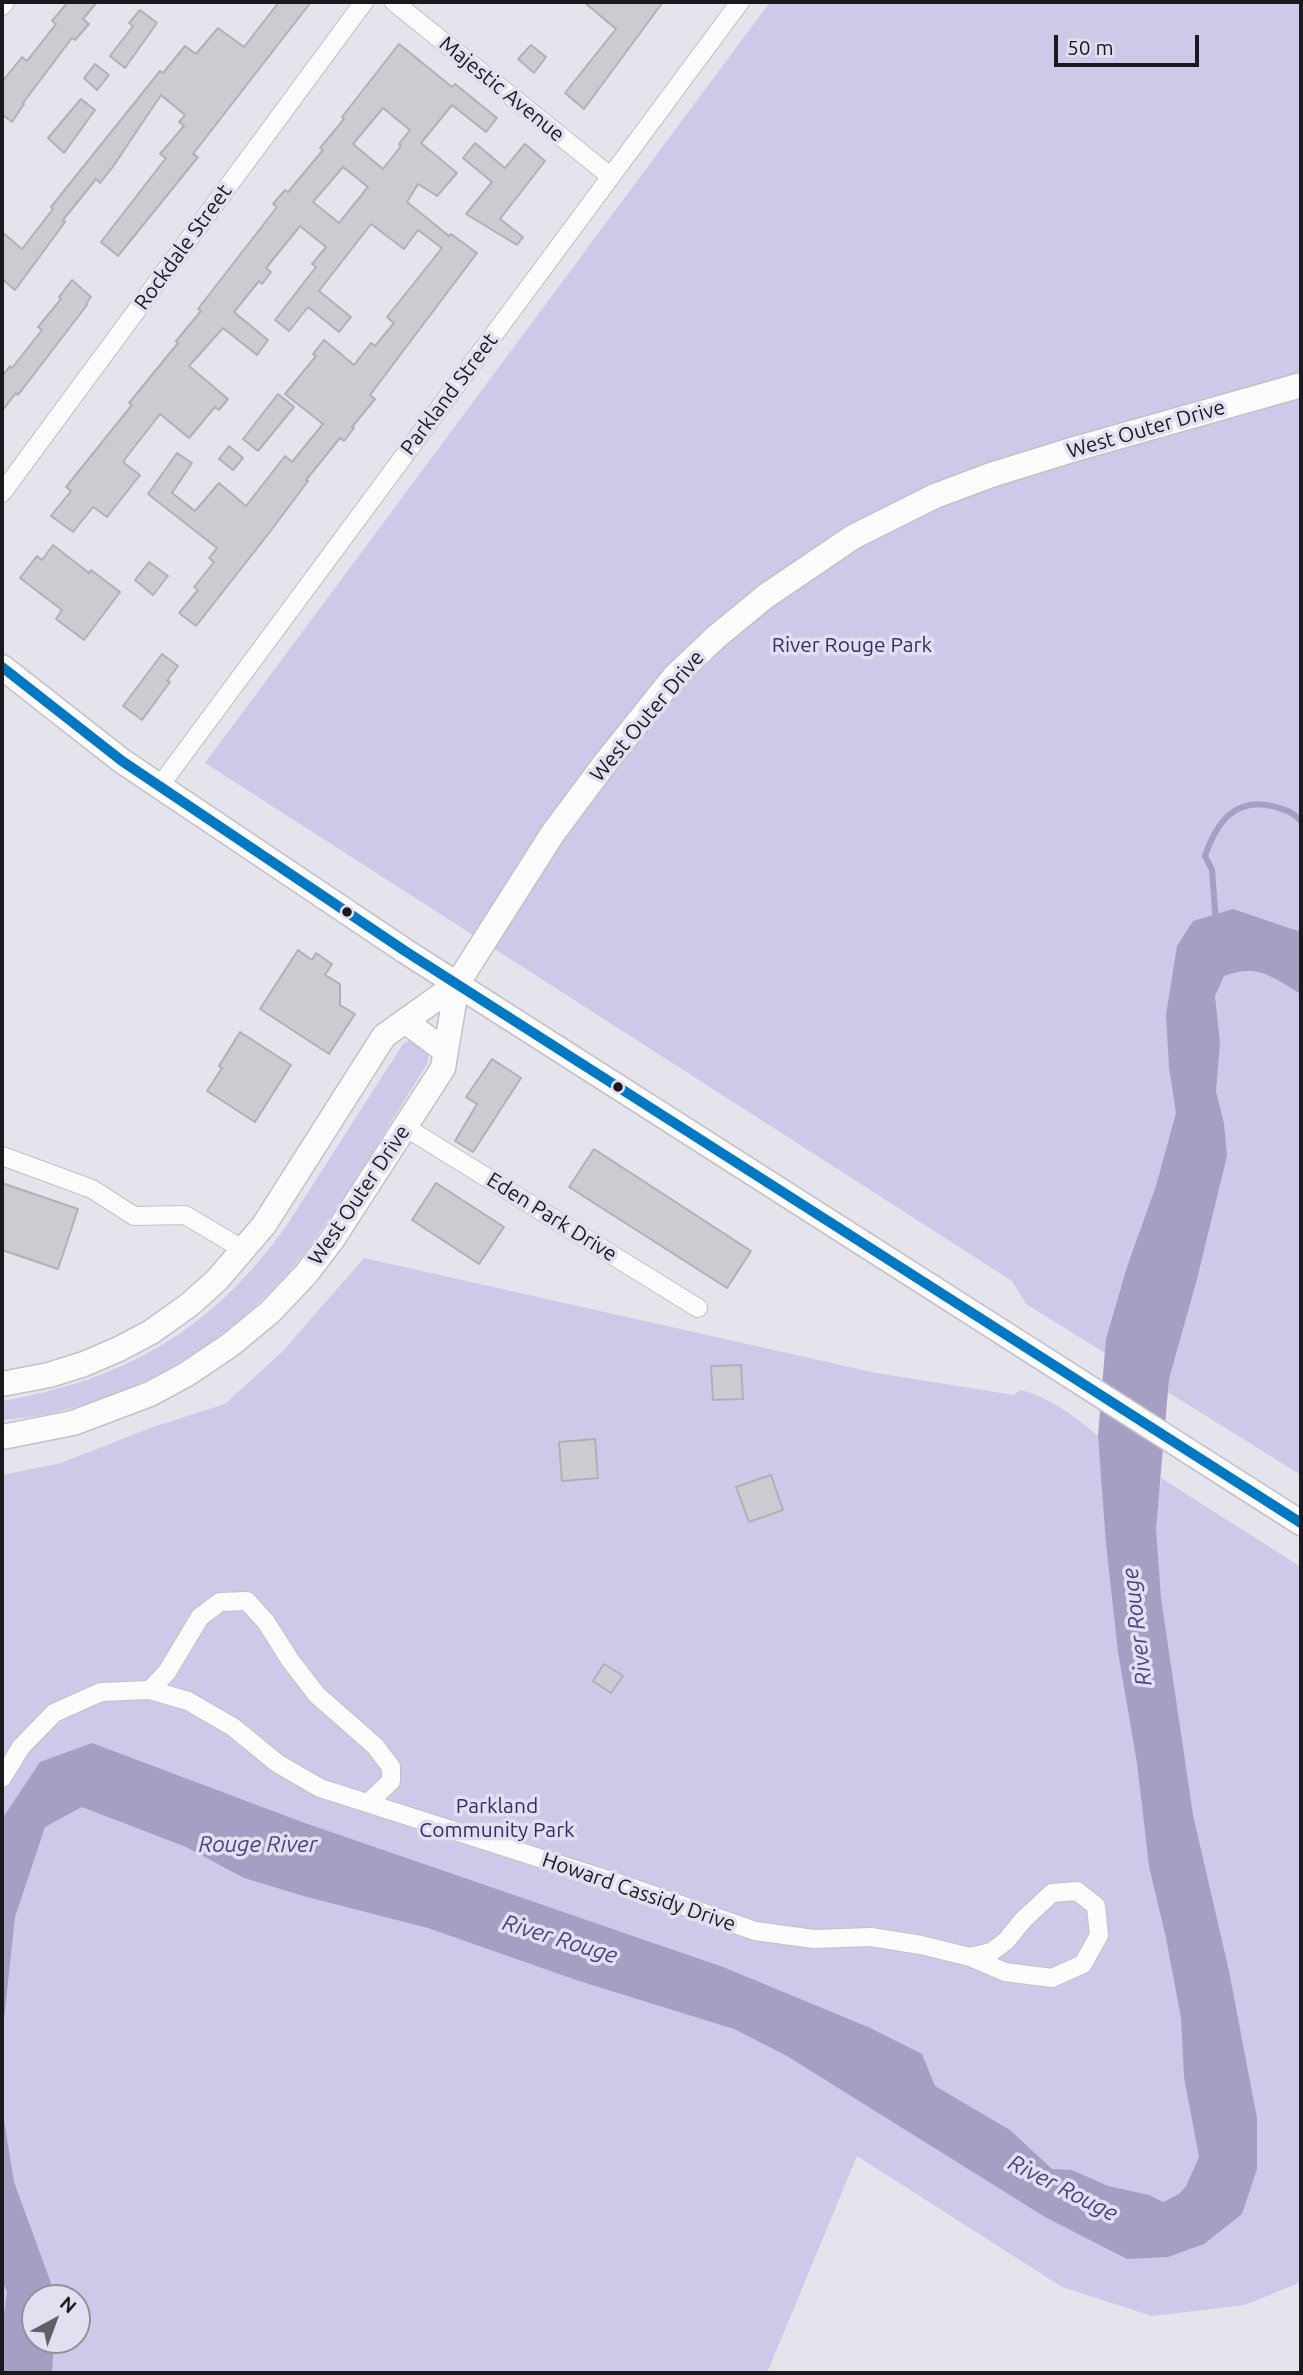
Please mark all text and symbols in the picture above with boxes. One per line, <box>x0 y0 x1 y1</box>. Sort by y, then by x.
scale bar <box>1058 21 1203 65</box>
street label: Majestic Avenue <box>434 31 570 147</box>
text: 50 m <box>1067 35 1114 59</box>
street label: Rockdale Street <box>129 179 237 315</box>
street label: Parkland Street <box>395 328 503 460</box>
street label: West Outer Drive <box>1064 394 1228 464</box>
park label: River Rouge Park <box>772 632 932 658</box>
street label: West Outer Drive <box>585 645 709 787</box>
unlabelled marker <box>340 905 354 919</box>
unlabelled marker <box>611 1080 625 1094</box>
street label: West Outer Drive <box>303 1120 415 1270</box>
street label: Eden Park Drive <box>482 1167 622 1267</box>
water label: River Rouge <box>1116 1566 1158 1688</box>
park label: Parkland Community Park <box>419 1793 575 1843</box>
water label: Rouge River <box>199 1830 317 1858</box>
street label: Howard Cassidy Drive <box>539 1847 739 1937</box>
water label: River Rouge <box>499 1908 621 1970</box>
water label: River Rouge <box>1004 2149 1122 2227</box>
north arrow <box>21 2284 91 2354</box>
text: N <box>56 2292 81 2318</box>

